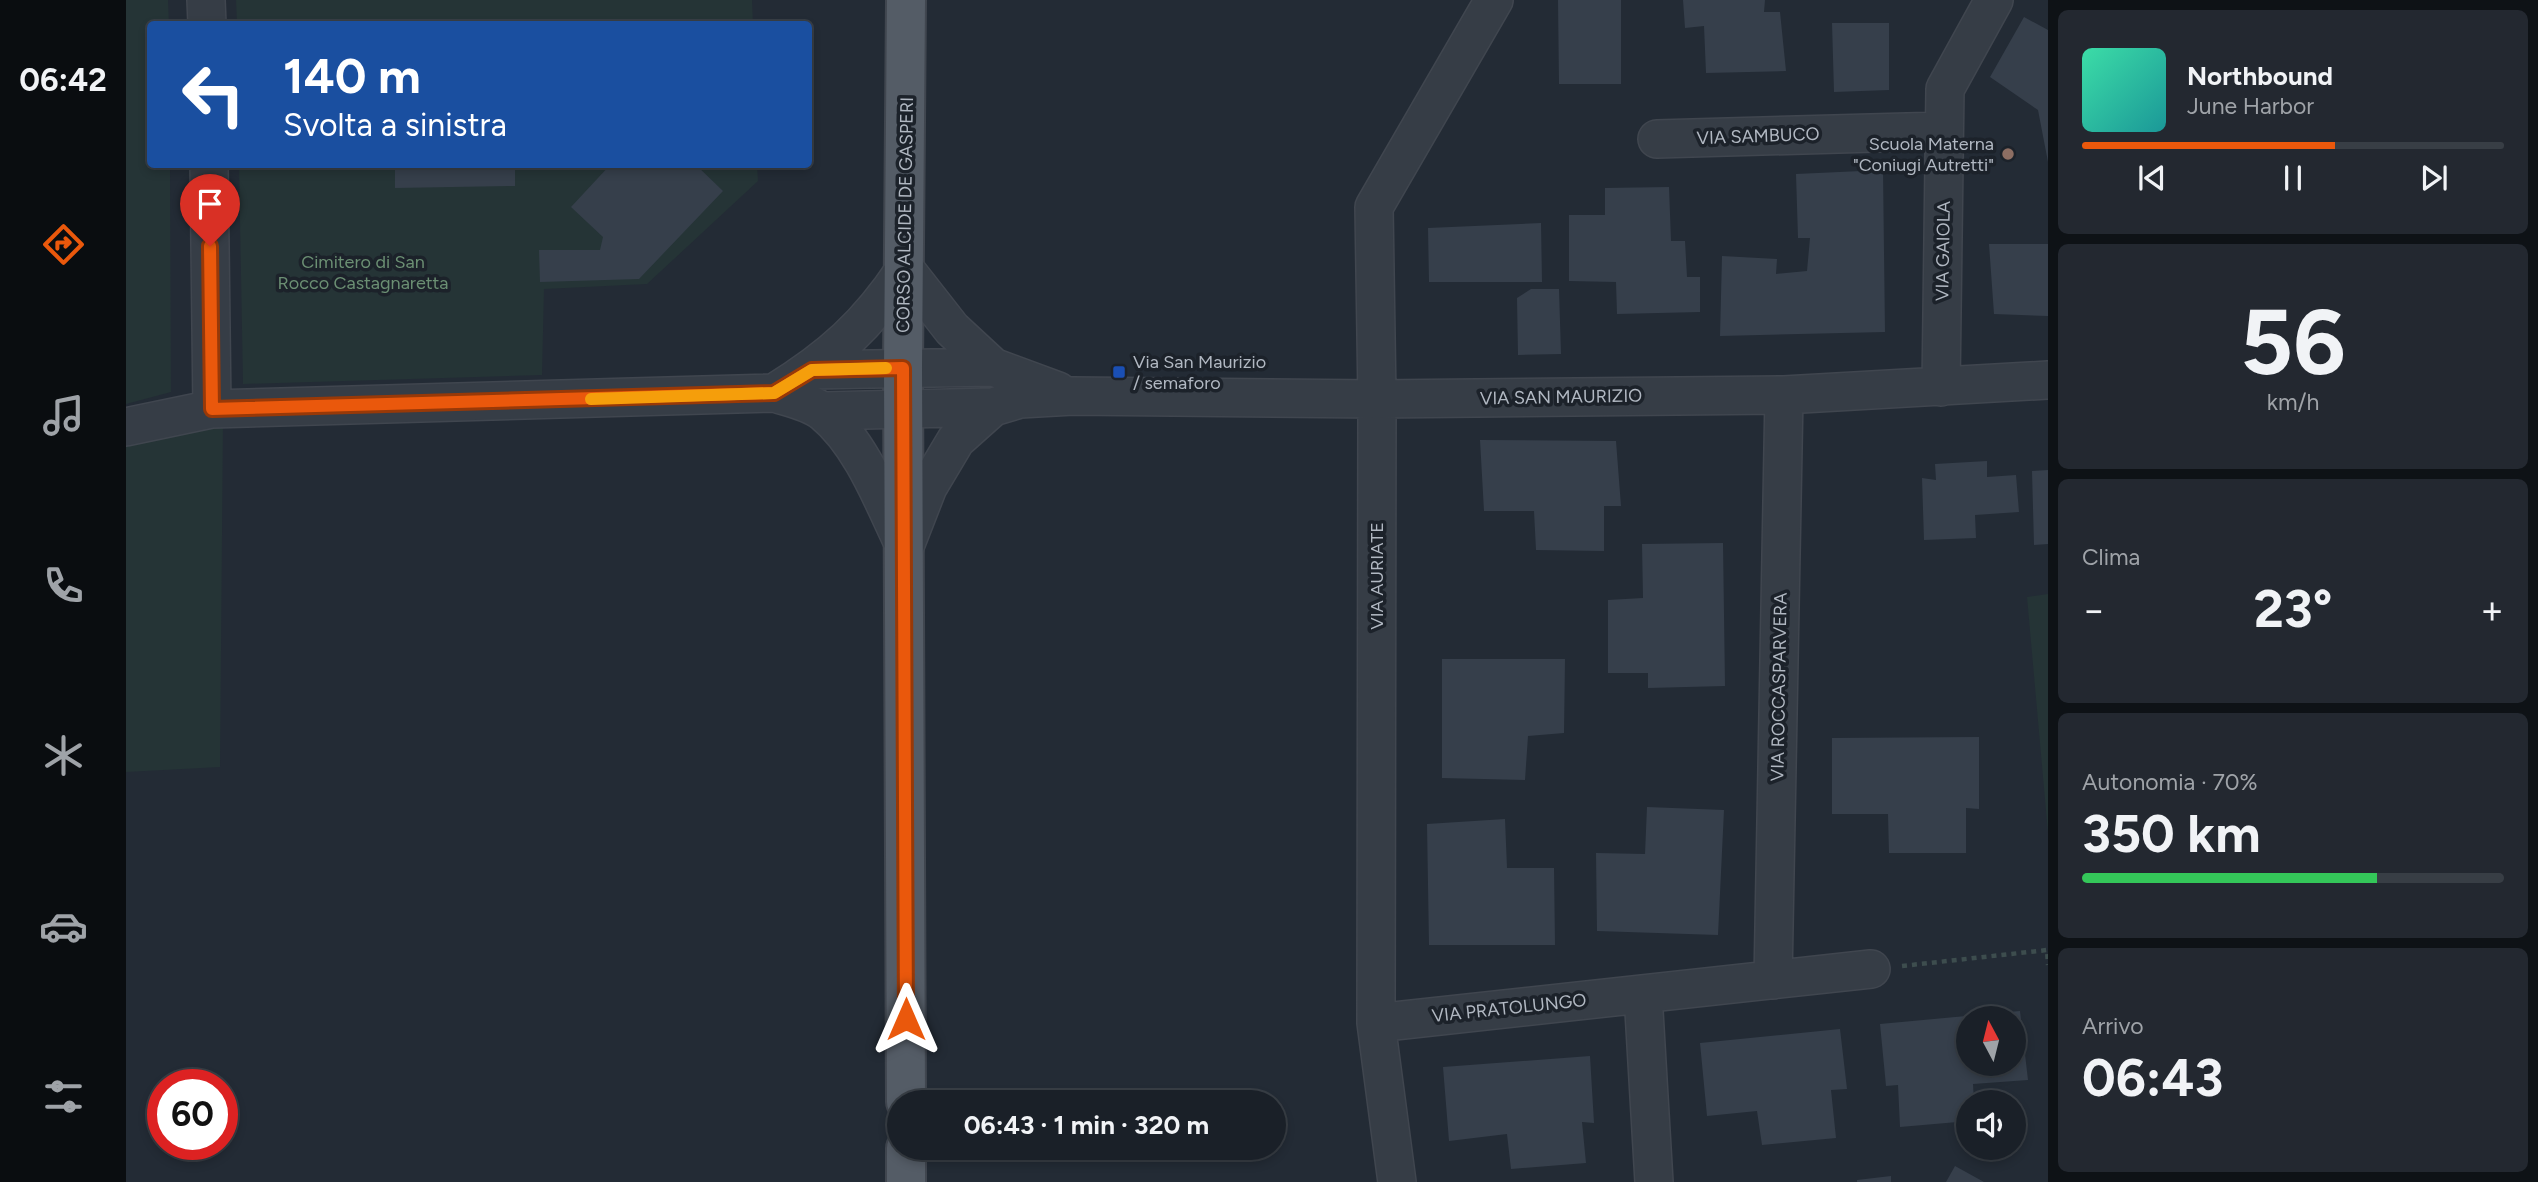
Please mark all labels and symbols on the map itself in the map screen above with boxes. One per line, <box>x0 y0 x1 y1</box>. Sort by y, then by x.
street label: CORSO ALCIDE DE GASPERI <box>892 97 918 333</box>
street label: VIA SAMBUCO <box>1696 123 1820 149</box>
place label: Scuola Materna "Coniugi Autretti" <box>1853 133 1994 176</box>
marker: Scuola Materna "Coniugi Autretti" <box>2000 146 2016 162</box>
pin <box>180 174 240 246</box>
street label: VIA GAIOLA <box>1931 201 1955 301</box>
park label: Cimitero di San Rocco Castagnaretta <box>278 251 449 294</box>
place label: Via San Maurizio / semaforo <box>1133 351 1266 394</box>
marker: Via San Maurizio / semaforo <box>1111 364 1127 380</box>
street label: VIA SAN MAURIZIO <box>1480 385 1642 409</box>
street label: VIA AURIATE <box>1366 522 1388 630</box>
street label: VIA ROCCASPARVERA <box>1766 592 1792 782</box>
position arrow <box>869 982 943 1056</box>
street label: VIA PRATOLUNGO <box>1431 989 1587 1027</box>
north arrow <box>1956 1006 2026 1076</box>
speed limit sign: 60 <box>147 1069 238 1160</box>

